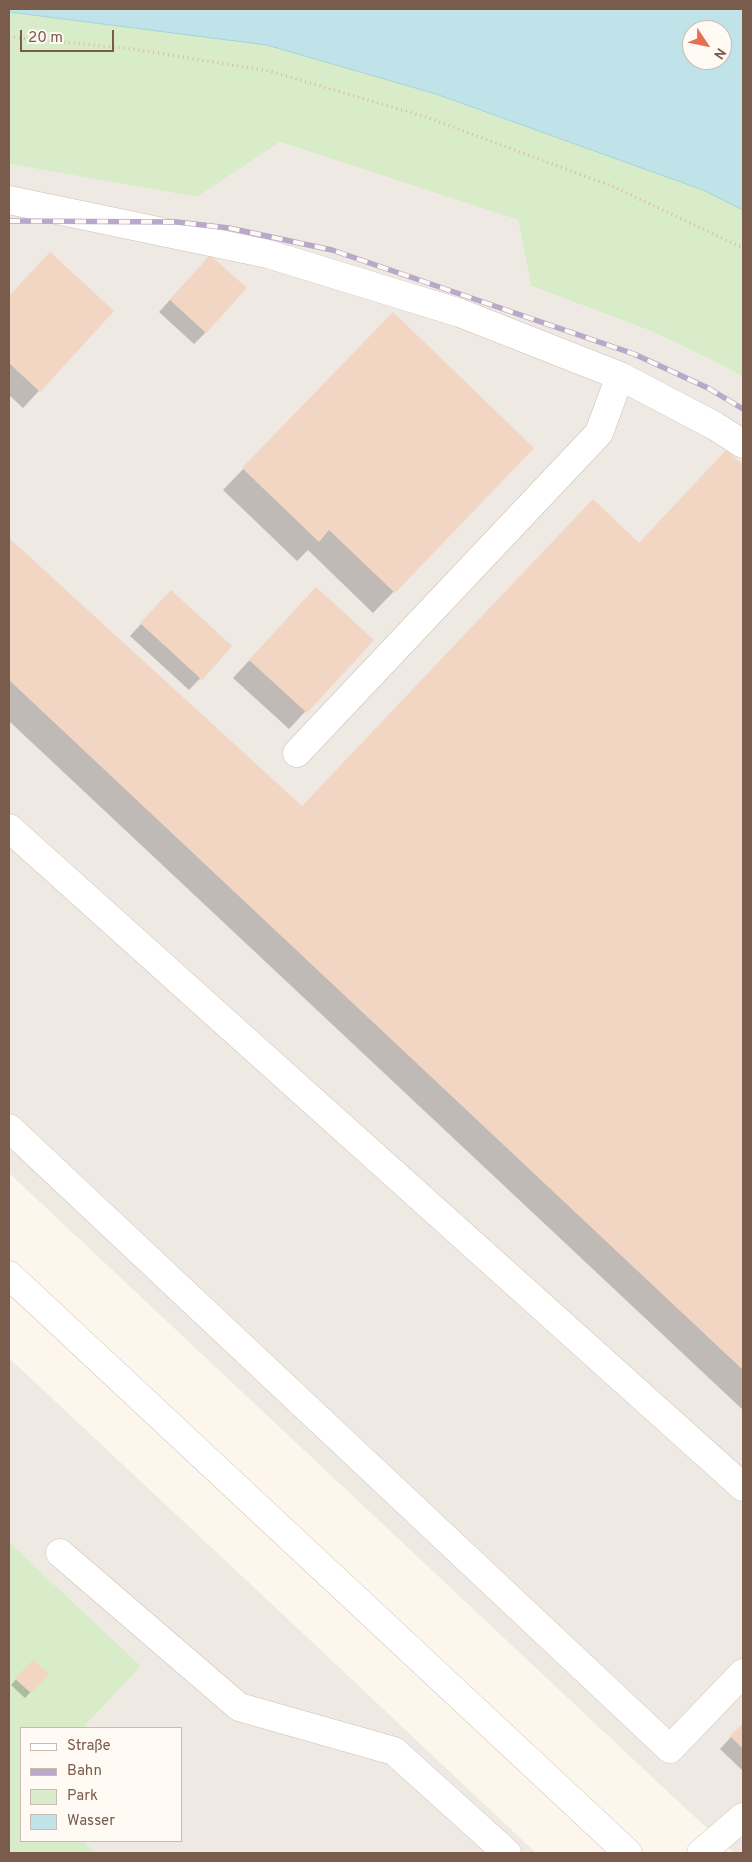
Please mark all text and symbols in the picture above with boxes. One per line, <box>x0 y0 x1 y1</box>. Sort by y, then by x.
scale bar <box>22 20 116 52</box>
north arrow <box>682 20 732 70</box>
text: 20 m <box>28 29 63 48</box>
text: N <box>709 44 729 62</box>
legend <box>20 1727 182 1842</box>
text: Straße <box>67 1737 111 1756</box>
text: Bahn <box>67 1762 102 1781</box>
text: Park <box>67 1787 98 1806</box>
text: Wasser <box>67 1812 115 1831</box>

